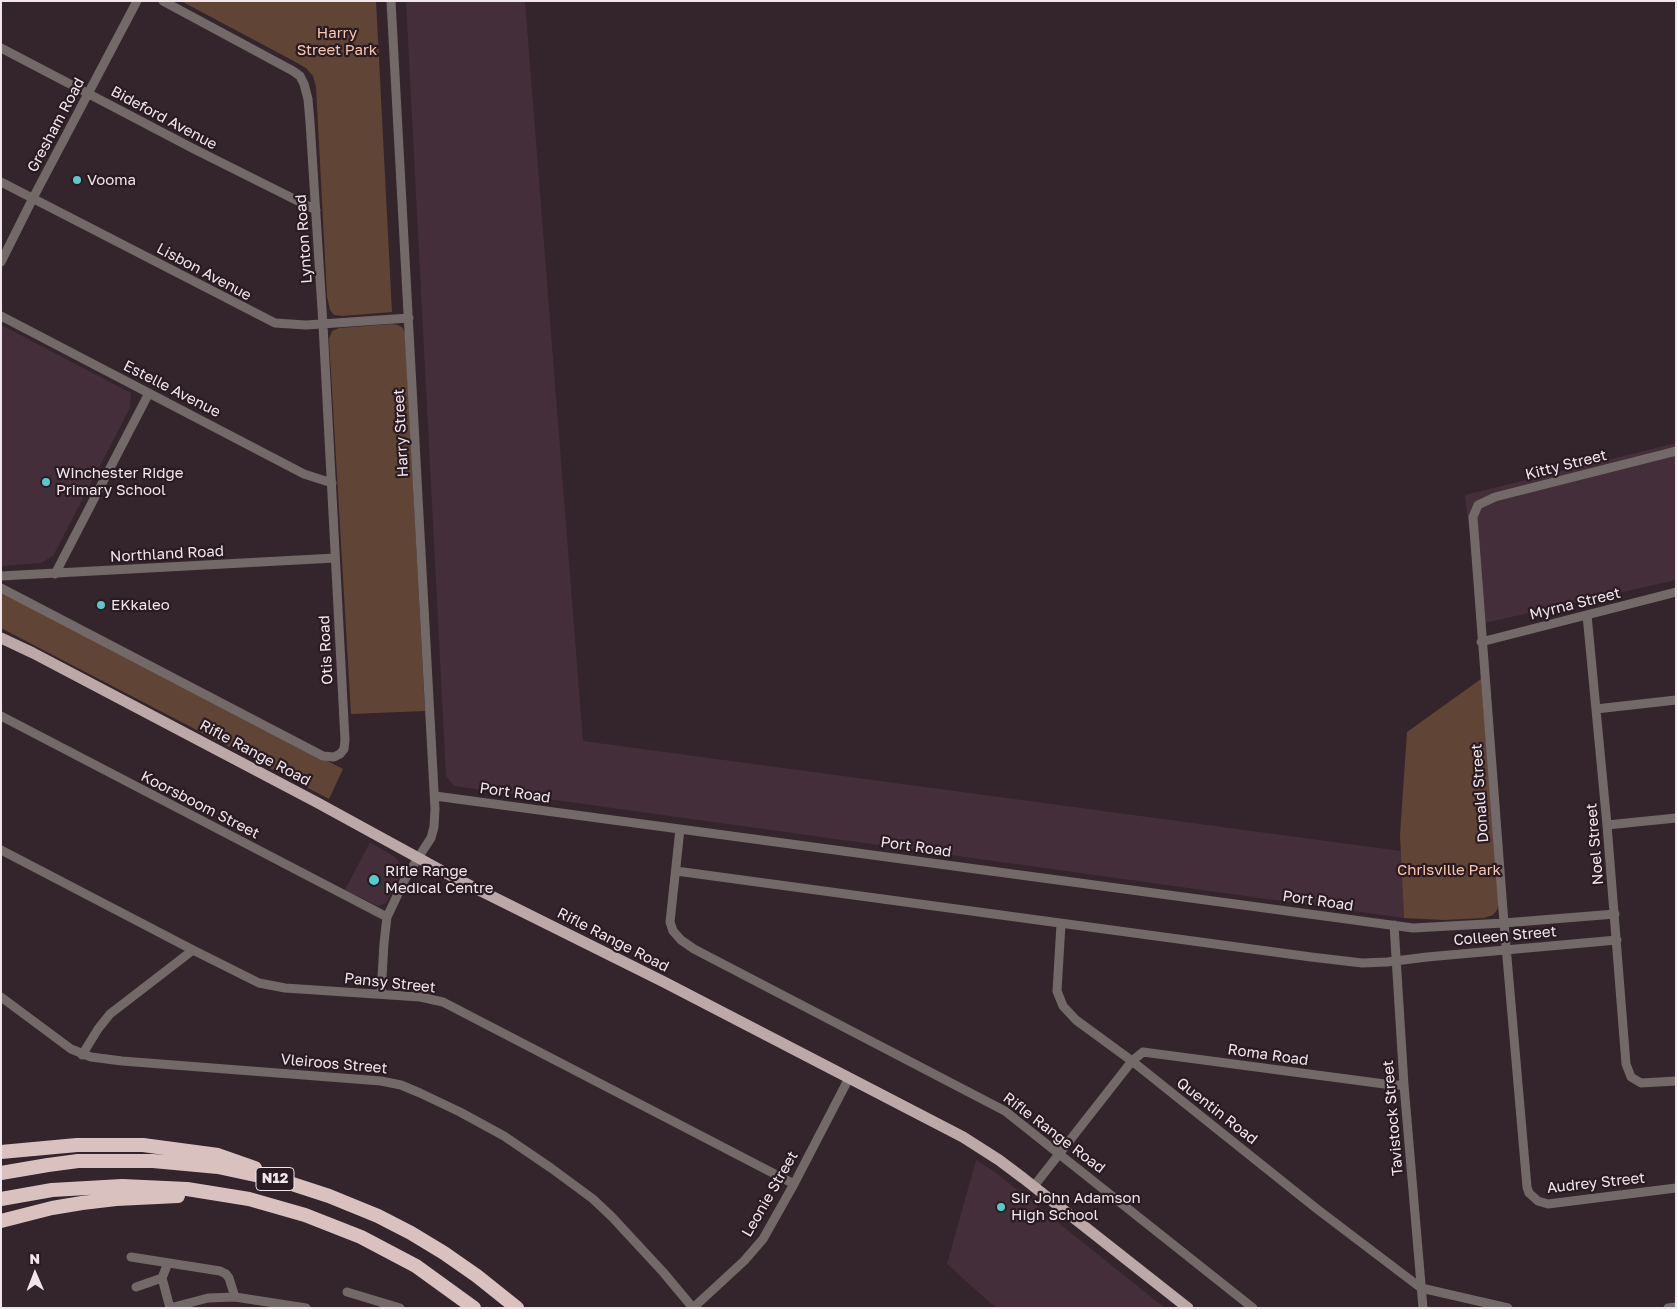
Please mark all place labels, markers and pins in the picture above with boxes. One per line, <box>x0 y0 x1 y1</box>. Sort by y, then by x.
place label: Vooma <box>87 171 136 189</box>
marker: Vooma <box>71 174 83 186</box>
place label: Winchester Ridge Primary School <box>56 464 183 499</box>
marker: Winchester Ridge Primary School <box>40 476 52 488</box>
place label: EKkaleo <box>111 596 170 614</box>
marker: EKkaleo <box>95 599 107 611</box>
place label: Rifle Range Medical Centre <box>385 862 493 897</box>
marker: Rifle Range Medical Centre <box>367 873 381 887</box>
place label: Sir John Adamson High School <box>1011 1189 1141 1224</box>
marker: Sir John Adamson High School <box>995 1201 1007 1213</box>

